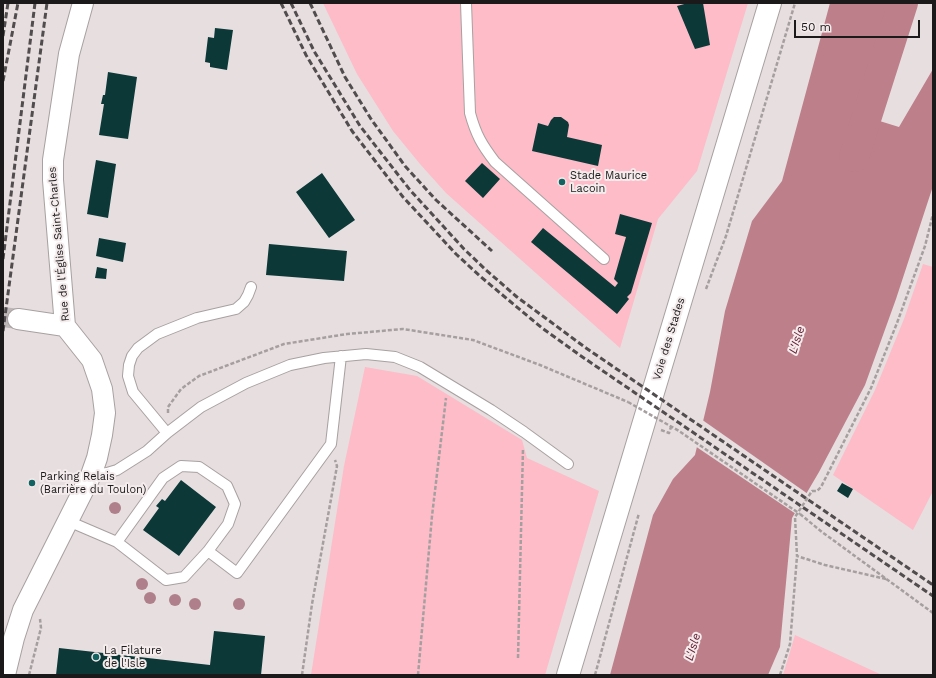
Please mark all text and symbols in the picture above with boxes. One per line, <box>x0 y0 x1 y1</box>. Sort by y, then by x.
scale bar <box>796 12 922 38</box>
text: 50 m <box>801 20 831 34</box>
street label: Rue de l'Église Saint-Charles <box>46 166 72 322</box>
place label: Stade Maurice Lacoin <box>570 169 647 195</box>
marker: Stade Maurice Lacoin <box>557 177 567 187</box>
street label: Voie des Stades <box>650 296 688 382</box>
water label: L'Isle <box>786 324 808 356</box>
place label: Parking Relais (Barrière du Toulon) <box>40 470 146 496</box>
marker: Parking Relais (Barrière du Toulon) <box>27 478 37 488</box>
water label: L'Isle <box>682 631 704 663</box>
place label: La Filature de l'Isle <box>104 644 162 670</box>
marker: La Filature de l'Isle <box>91 652 101 662</box>

